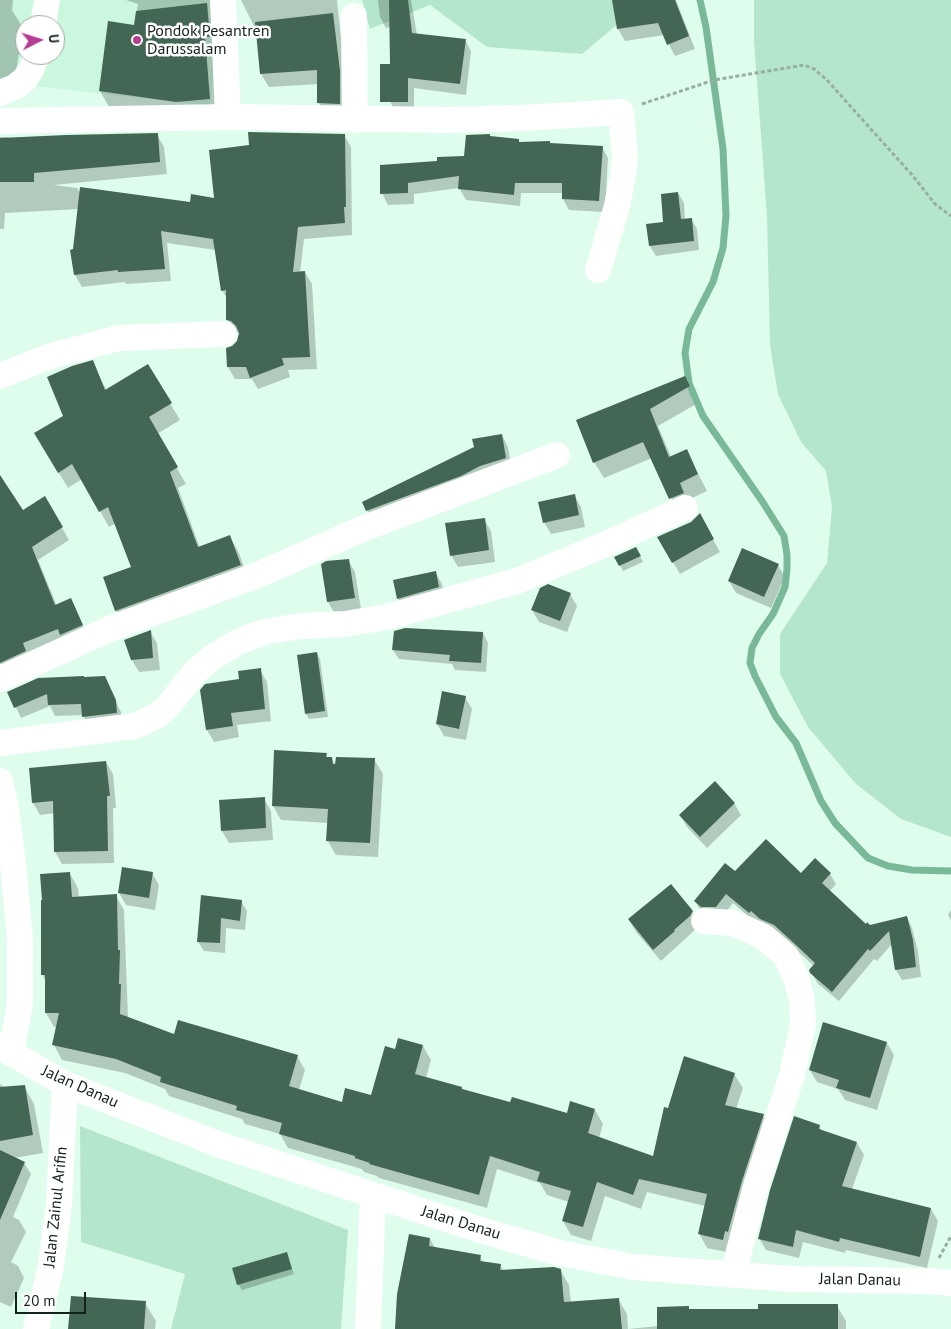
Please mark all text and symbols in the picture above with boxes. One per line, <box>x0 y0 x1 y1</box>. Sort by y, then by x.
north arrow <box>15 15 65 65</box>
place label: Pondok Pesantren Darussalam <box>147 21 269 59</box>
text: U <box>45 34 63 44</box>
marker: Pondok Pesantren Darussalam <box>131 34 143 46</box>
street label: Jalan Danau <box>39 1062 121 1112</box>
street label: Jalan Zainul Arifin <box>40 1146 72 1268</box>
street label: Jalan Danau <box>419 1202 503 1244</box>
street label: Jalan Danau <box>819 1270 901 1290</box>
scale bar <box>18 1282 89 1314</box>
text: 20 m <box>23 1291 56 1310</box>

